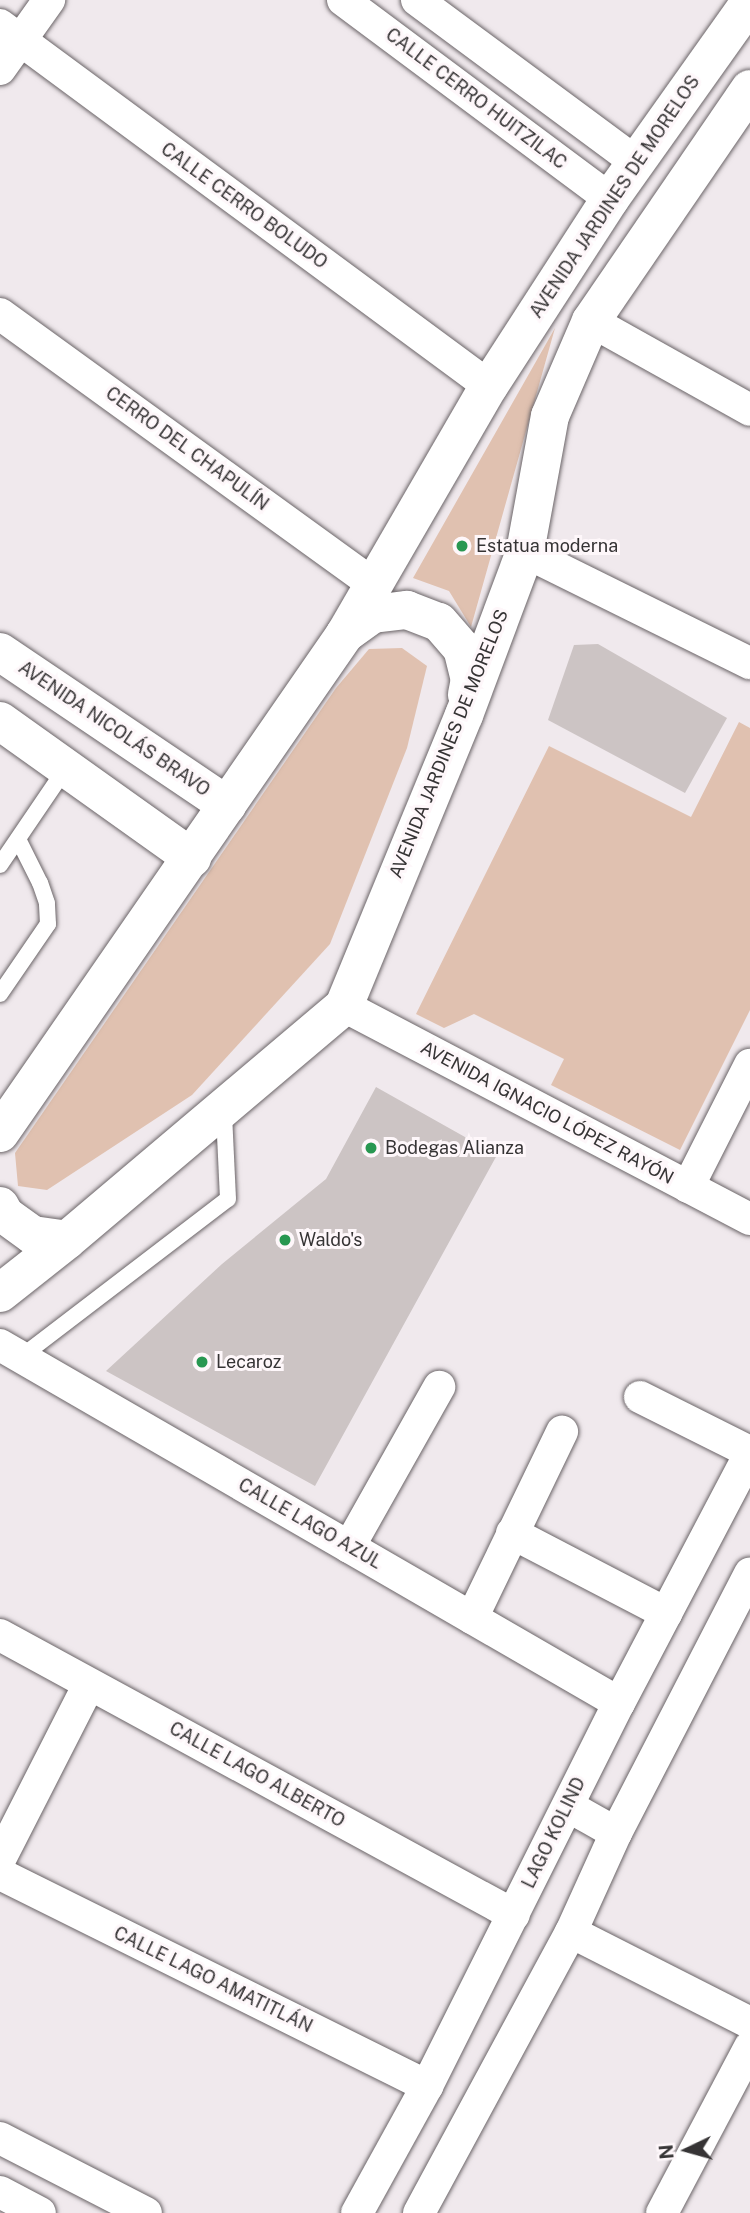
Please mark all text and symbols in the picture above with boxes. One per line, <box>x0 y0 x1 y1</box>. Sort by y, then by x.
street label: CALLE CERRO HUITZILAC <box>381 24 571 174</box>
street label: AVENIDA JARDINES DE MORELOS <box>526 72 704 322</box>
street label: CALLE CERRO BOLUDO <box>157 138 331 274</box>
street label: CERRO DEL CHAPULÍN <box>101 383 273 515</box>
place label: Estatua moderna <box>476 535 618 557</box>
marker: Estatua moderna <box>454 538 470 554</box>
street label: AVENIDA JARDINES DE MORELOS <box>385 606 513 882</box>
street label: AVENIDA NICOLÁS BRAVO <box>14 657 214 801</box>
street label: AVENIDA IGNACIO LÓPEZ RAYÓN <box>417 1037 677 1189</box>
place label: Bodegas Alianza <box>385 1137 524 1159</box>
marker: Bodegas Alianza <box>363 1140 379 1156</box>
place label: Waldo's <box>299 1229 362 1251</box>
marker: Waldo's <box>277 1232 293 1248</box>
place label: Lecaroz <box>216 1351 281 1373</box>
marker: Lecaroz <box>194 1354 210 1370</box>
street label: CALLE LAGO AZUL <box>234 1474 386 1574</box>
street label: CALLE LAGO ALBERTO <box>165 1718 349 1832</box>
street label: LAGO KOLIND <box>518 1774 590 1892</box>
street label: CALLE LAGO AMATITLÁN <box>110 1922 316 2038</box>
north arrow <box>652 2115 722 2185</box>
text: N <box>654 2143 678 2160</box>

